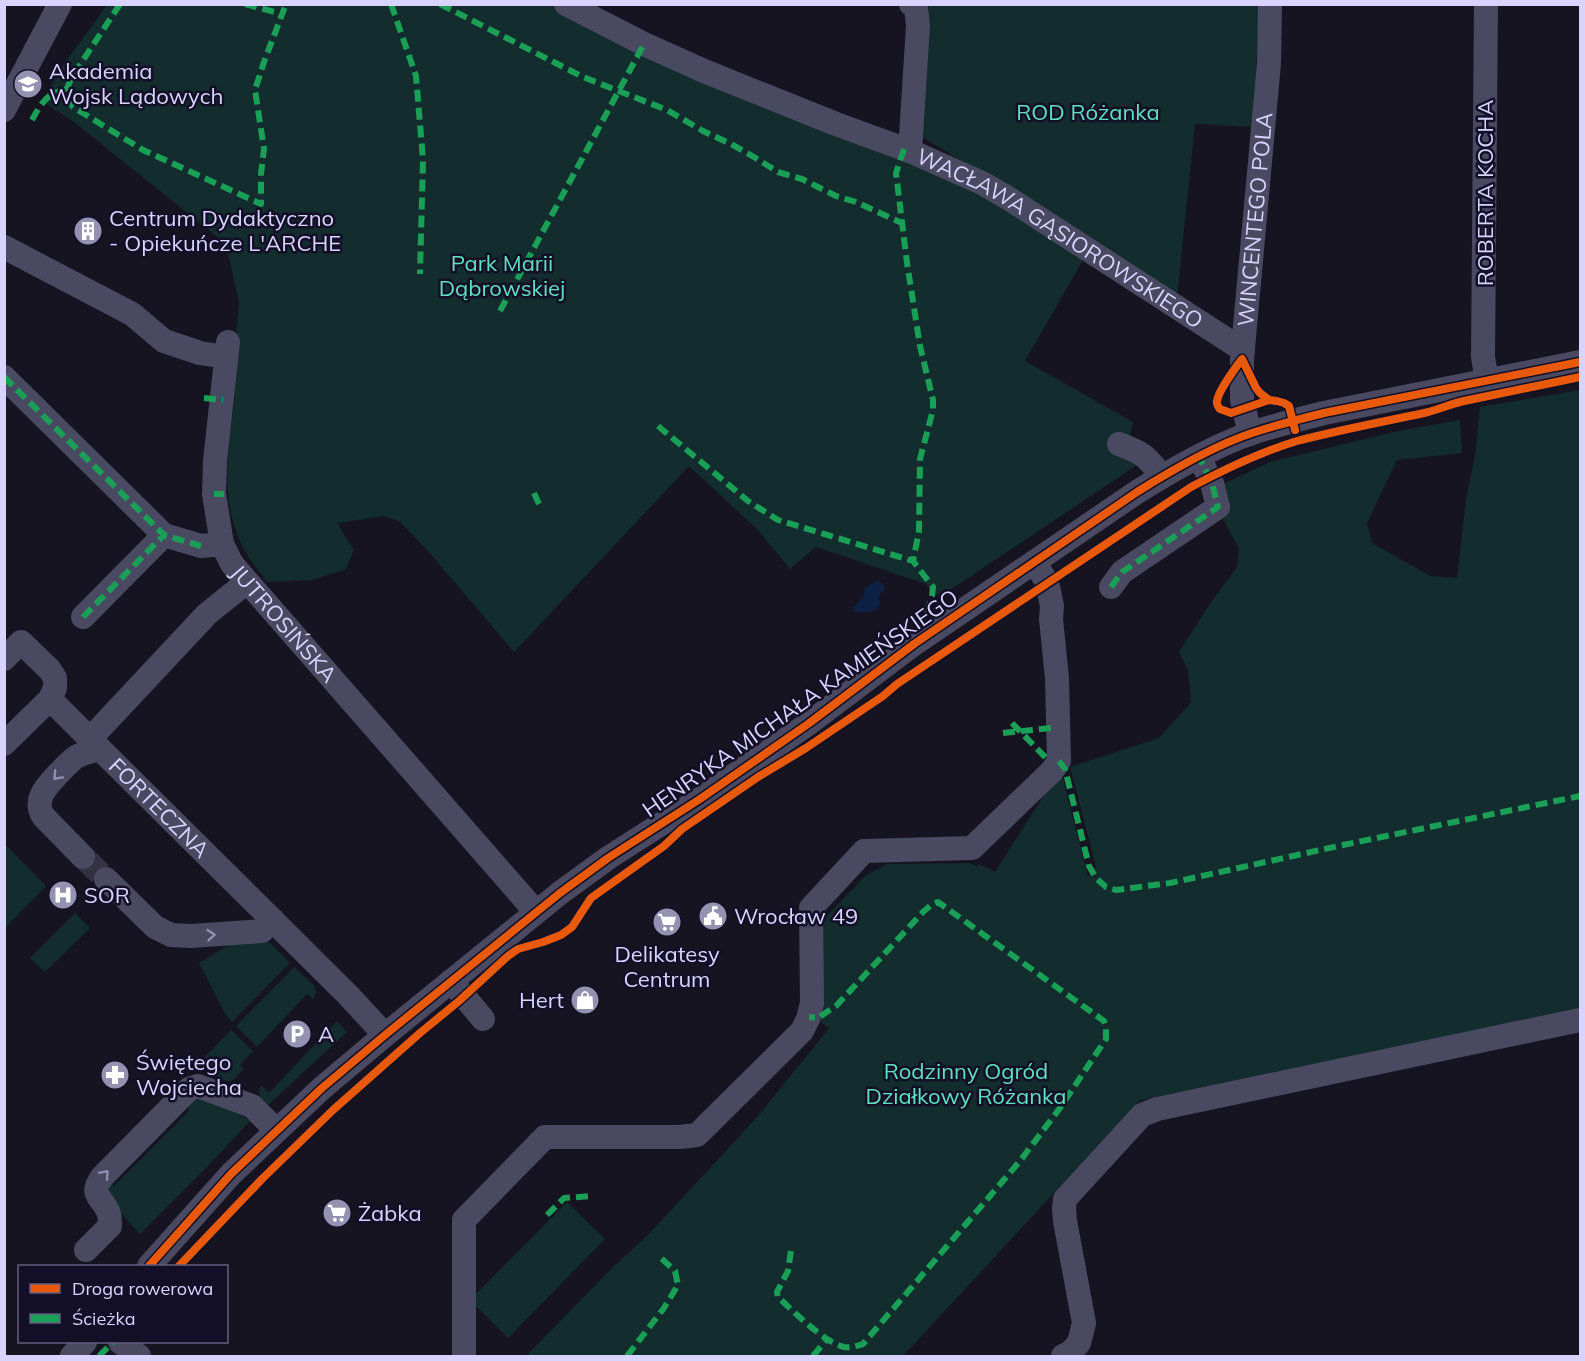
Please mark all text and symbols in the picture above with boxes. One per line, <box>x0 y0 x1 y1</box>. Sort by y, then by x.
place label: Akademia Wojsk Lądowych <box>49 57 223 110</box>
school or university icon: Akademia Wojsk Lądowych <box>12 68 44 100</box>
park label: ROD Różanka <box>1016 98 1160 126</box>
street label: ROBERTA KOCHA <box>1471 100 1499 286</box>
street label: WINCENTEGO POLA <box>1231 111 1278 328</box>
street label: WACŁAWA GĄSIOROWSKIEGO <box>912 142 1208 334</box>
place label: Centrum Dydaktyczno - Opiekuńcze L'ARCHE <box>109 204 341 257</box>
building icon: Centrum Dydaktyczno - Opiekuńcze L'ARCHE <box>72 215 104 247</box>
park label: Park Marii Dąbrowskiej <box>439 249 565 302</box>
street label: JUTROSIŃSKA <box>225 559 343 688</box>
street label: HENRYKA MICHAŁA KAMIEŃSKIEGO <box>637 583 963 823</box>
street label: FORTECZNA <box>103 752 215 864</box>
one-way arrow <box>53 769 64 780</box>
hospital icon: SOR <box>47 879 79 911</box>
place label: SOR <box>84 881 130 909</box>
public building icon: Wrocław 49 <box>697 900 729 932</box>
place label: Wrocław 49 <box>734 902 858 930</box>
supermarket icon: Delikatesy Centrum <box>651 906 683 938</box>
one-way arrow <box>207 929 216 942</box>
place label: Delikatesy Centrum <box>614 940 720 993</box>
shop icon: Hert <box>569 984 601 1016</box>
place label: Hert <box>519 986 564 1014</box>
parking icon: A <box>281 1018 313 1050</box>
place label: A <box>318 1020 334 1048</box>
place label: Świętego Wojciecha <box>136 1048 242 1101</box>
park label: Rodzinny Ogród Działkowy Różanka <box>866 1057 1067 1110</box>
pharmacy icon: Świętego Wojciecha <box>99 1059 131 1091</box>
one-way arrow <box>98 1170 109 1181</box>
supermarket icon: Żabka <box>321 1197 353 1229</box>
place label: Żabka <box>358 1199 422 1227</box>
legend <box>18 1265 228 1343</box>
text: Droga rowerowa <box>72 1277 213 1300</box>
text: Ścieżka <box>72 1307 135 1330</box>

